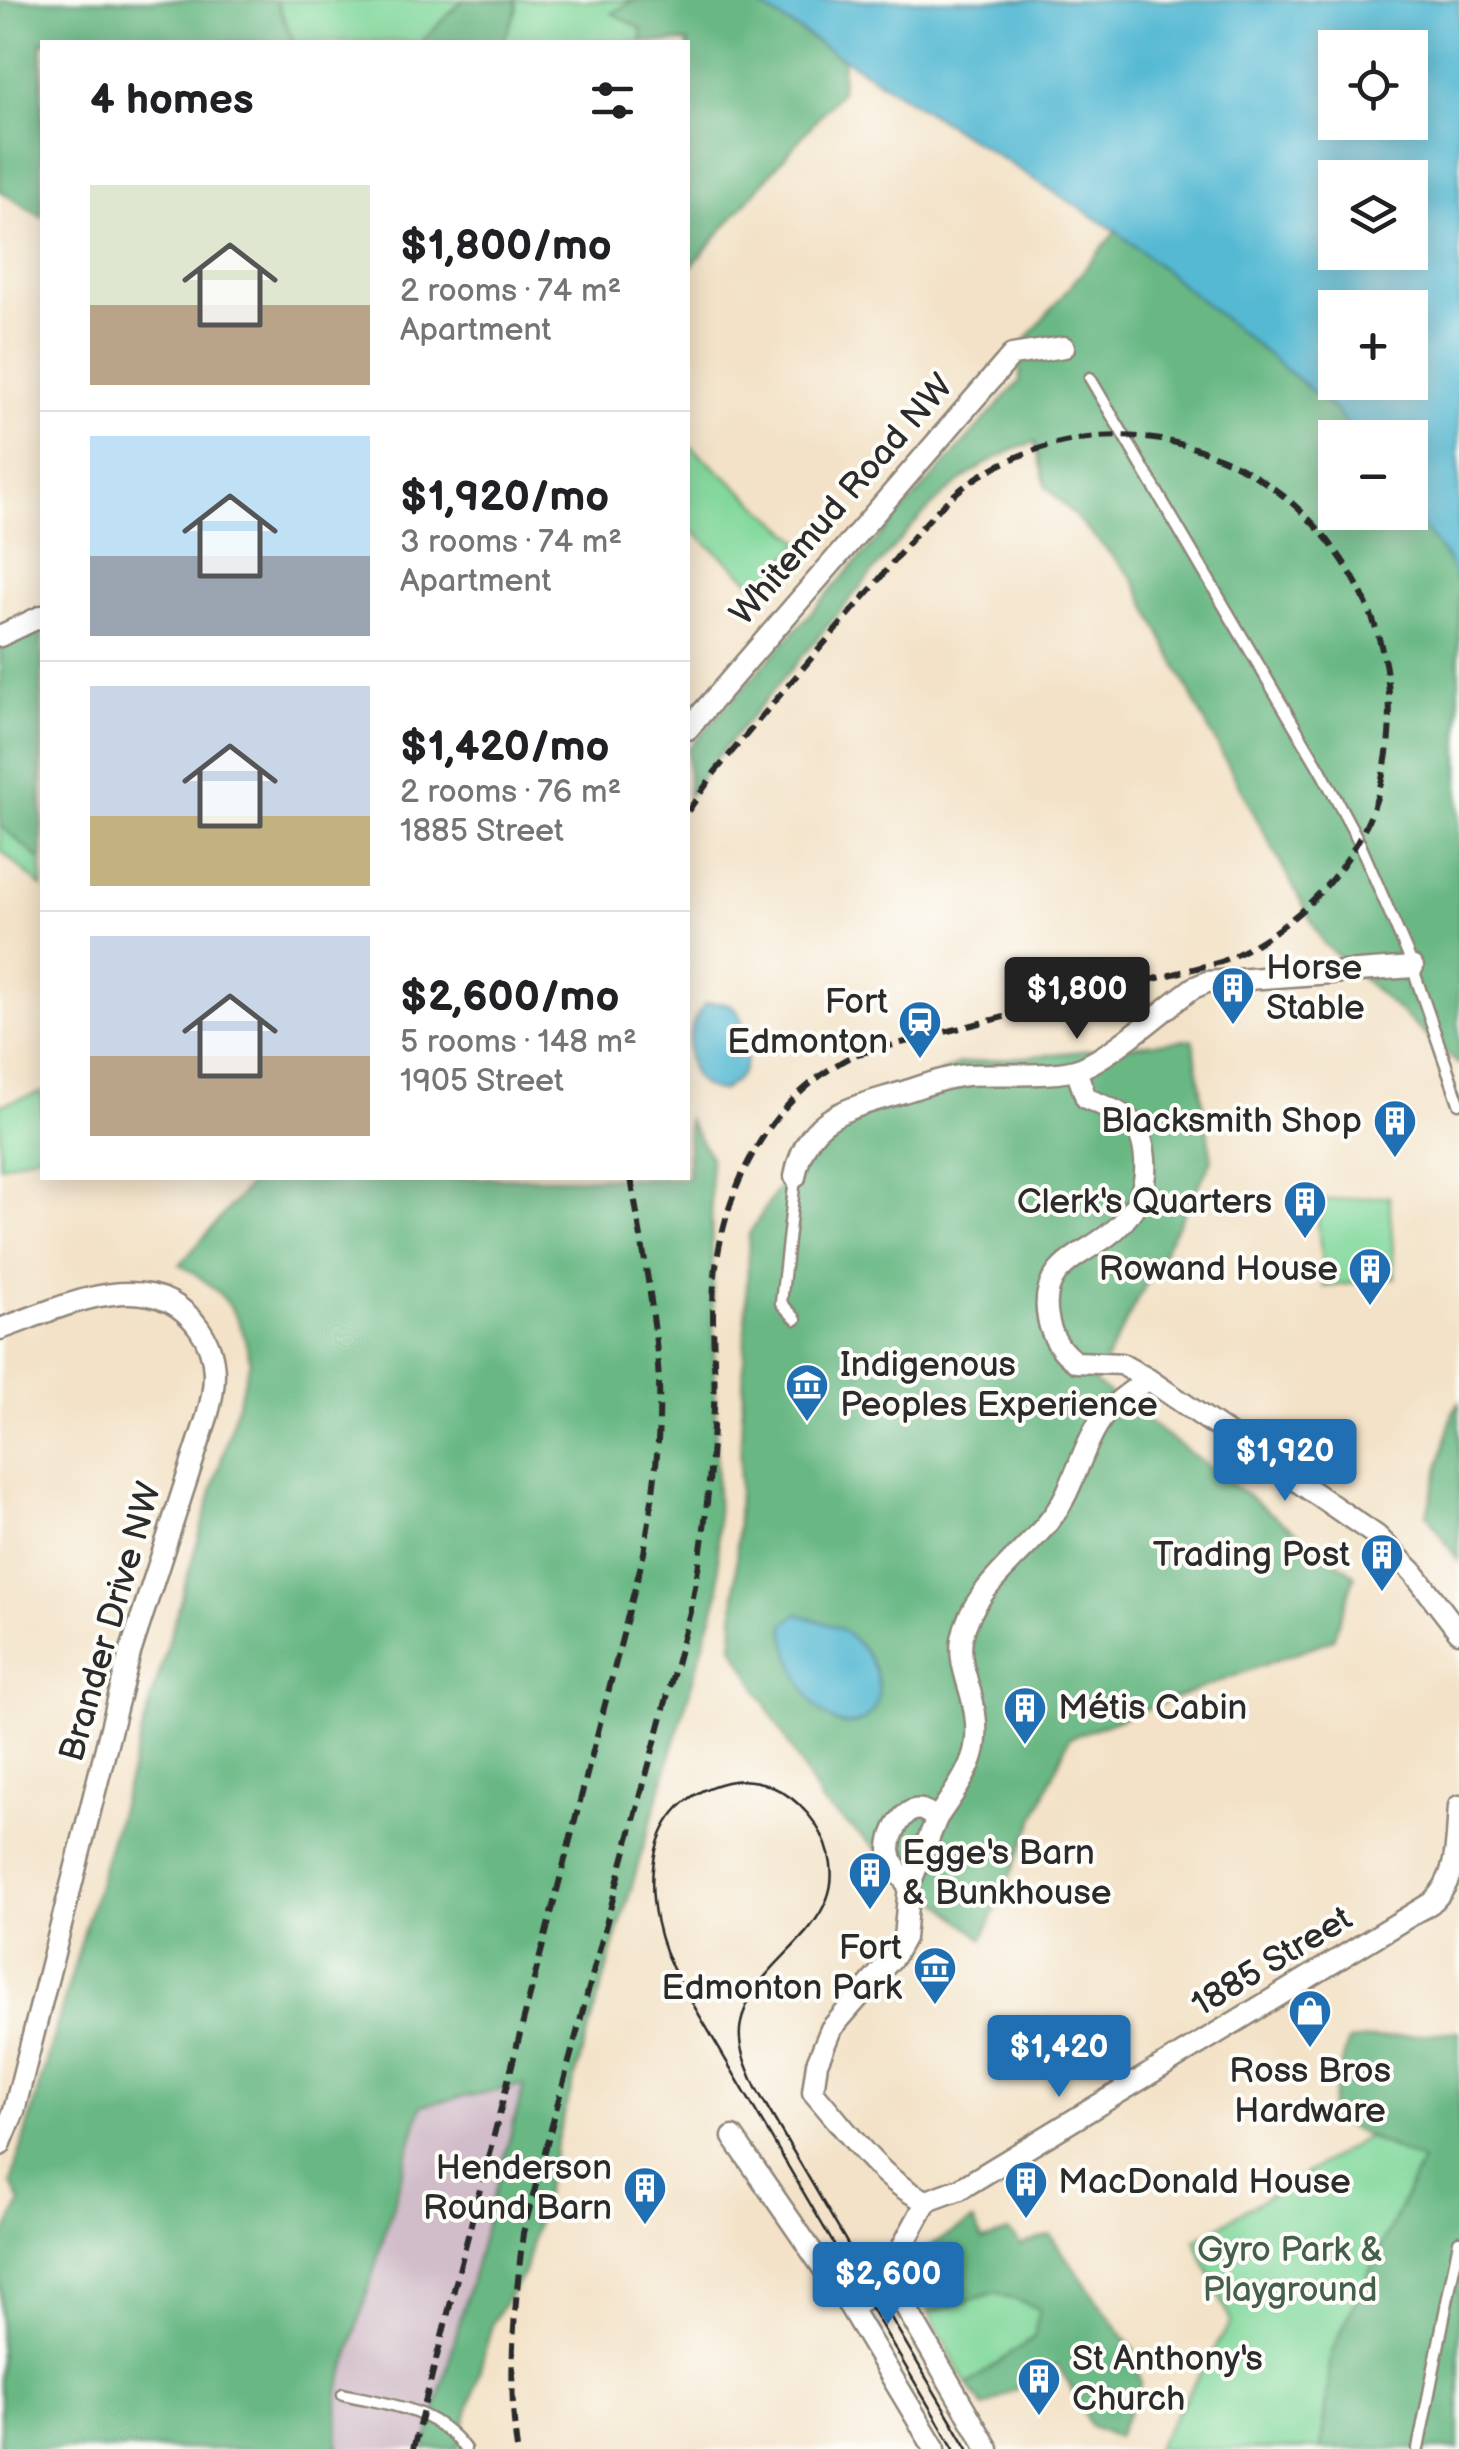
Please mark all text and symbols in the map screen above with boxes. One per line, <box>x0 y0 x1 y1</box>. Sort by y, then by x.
map controls <box>1318 30 1428 530</box>
button: locate <box>1318 30 1428 140</box>
icon: filters <box>585 73 640 128</box>
text: 4 homes <box>90 75 254 126</box>
button: layers <box>1318 160 1428 270</box>
text: $1,800/mo <box>400 221 612 272</box>
icon: home <box>170 225 290 345</box>
text: 2 rooms · 74 m² <box>400 272 621 311</box>
button: + <box>1318 290 1428 400</box>
text: Apartment <box>400 311 551 350</box>
street label: Whitemud Road NW <box>721 365 963 634</box>
button: − <box>1318 420 1428 530</box>
text: $1,920/mo <box>400 472 609 523</box>
icon: home <box>170 476 290 596</box>
text: 3 rooms · 74 m² <box>400 523 622 562</box>
text: Apartment <box>400 562 551 601</box>
text: $1,420/mo <box>400 722 609 773</box>
icon: home <box>170 726 290 846</box>
text: 2 rooms · 76 m² <box>400 773 621 812</box>
text: 1885 Street <box>400 812 564 851</box>
place label: Horse Stable <box>1266 947 1365 1030</box>
pin: $1,800 <box>996 957 1158 1042</box>
building icon: Horse Stable <box>1210 965 1256 1026</box>
text: $1,800 <box>1027 970 1127 1009</box>
text: $2,600/mo <box>400 972 619 1023</box>
icon: home <box>170 976 290 1096</box>
place label: Fort Edmonton <box>727 981 888 1064</box>
station icon: Fort Edmonton <box>897 999 943 1060</box>
text: 5 rooms · 148 m² <box>400 1023 637 1062</box>
text: 1905 Street <box>400 1062 564 1101</box>
building icon: Blacksmith Shop <box>1372 1098 1418 1159</box>
place label: Blacksmith Shop <box>1101 1100 1362 1143</box>
building icon: Clerk's Quarters <box>1282 1179 1328 1240</box>
place label: Clerk's Quarters <box>1017 1181 1272 1224</box>
building icon: Rowand House <box>1347 1246 1393 1307</box>
place label: Rowand House <box>1098 1248 1338 1291</box>
place label: Indigenous Peoples Experience <box>840 1344 1158 1427</box>
museum icon: Indigenous Peoples Experience <box>784 1362 830 1423</box>
pin: $1,920 <box>1204 1419 1366 1504</box>
text: $1,920 <box>1236 1432 1334 1471</box>
street label: Brander Drive NW <box>51 1477 171 1767</box>
building icon: Trading Post <box>1359 1532 1405 1593</box>
place label: Trading Post <box>1153 1534 1350 1577</box>
building icon: Métis Cabin <box>1002 1685 1048 1746</box>
place label: Métis Cabin <box>1058 1687 1247 1730</box>
place label: Egge's Barn & Bunkhouse <box>902 1832 1111 1915</box>
building icon: Egge's Barn & Bunkhouse <box>847 1850 893 1911</box>
street label: 1885 Street <box>1184 1897 1360 2027</box>
place label: Fort Edmonton Park <box>661 1927 903 2010</box>
museum icon: Fort Edmonton Park <box>912 1945 958 2006</box>
shop icon: Ross Bros Hardware <box>1287 1988 1333 2049</box>
pin: $1,420 <box>978 2015 1140 2100</box>
text: $1,420 <box>1009 2028 1109 2067</box>
place label: Ross Bros Hardware <box>1229 2050 1391 2133</box>
place label: Henderson Round Barn <box>423 2147 612 2230</box>
building icon: MacDonald House <box>1003 2159 1049 2220</box>
place label: MacDonald House <box>1058 2161 1351 2204</box>
building icon: Henderson Round Barn <box>622 2165 668 2226</box>
park label: Gyro Park & Playground <box>1197 2229 1383 2312</box>
pin: $2,600 <box>807 2242 969 2327</box>
text: $2,600 <box>835 2255 941 2294</box>
place label: St Anthony's Church <box>1072 2338 1263 2421</box>
building icon: St Anthony's Church <box>1016 2356 1062 2417</box>

